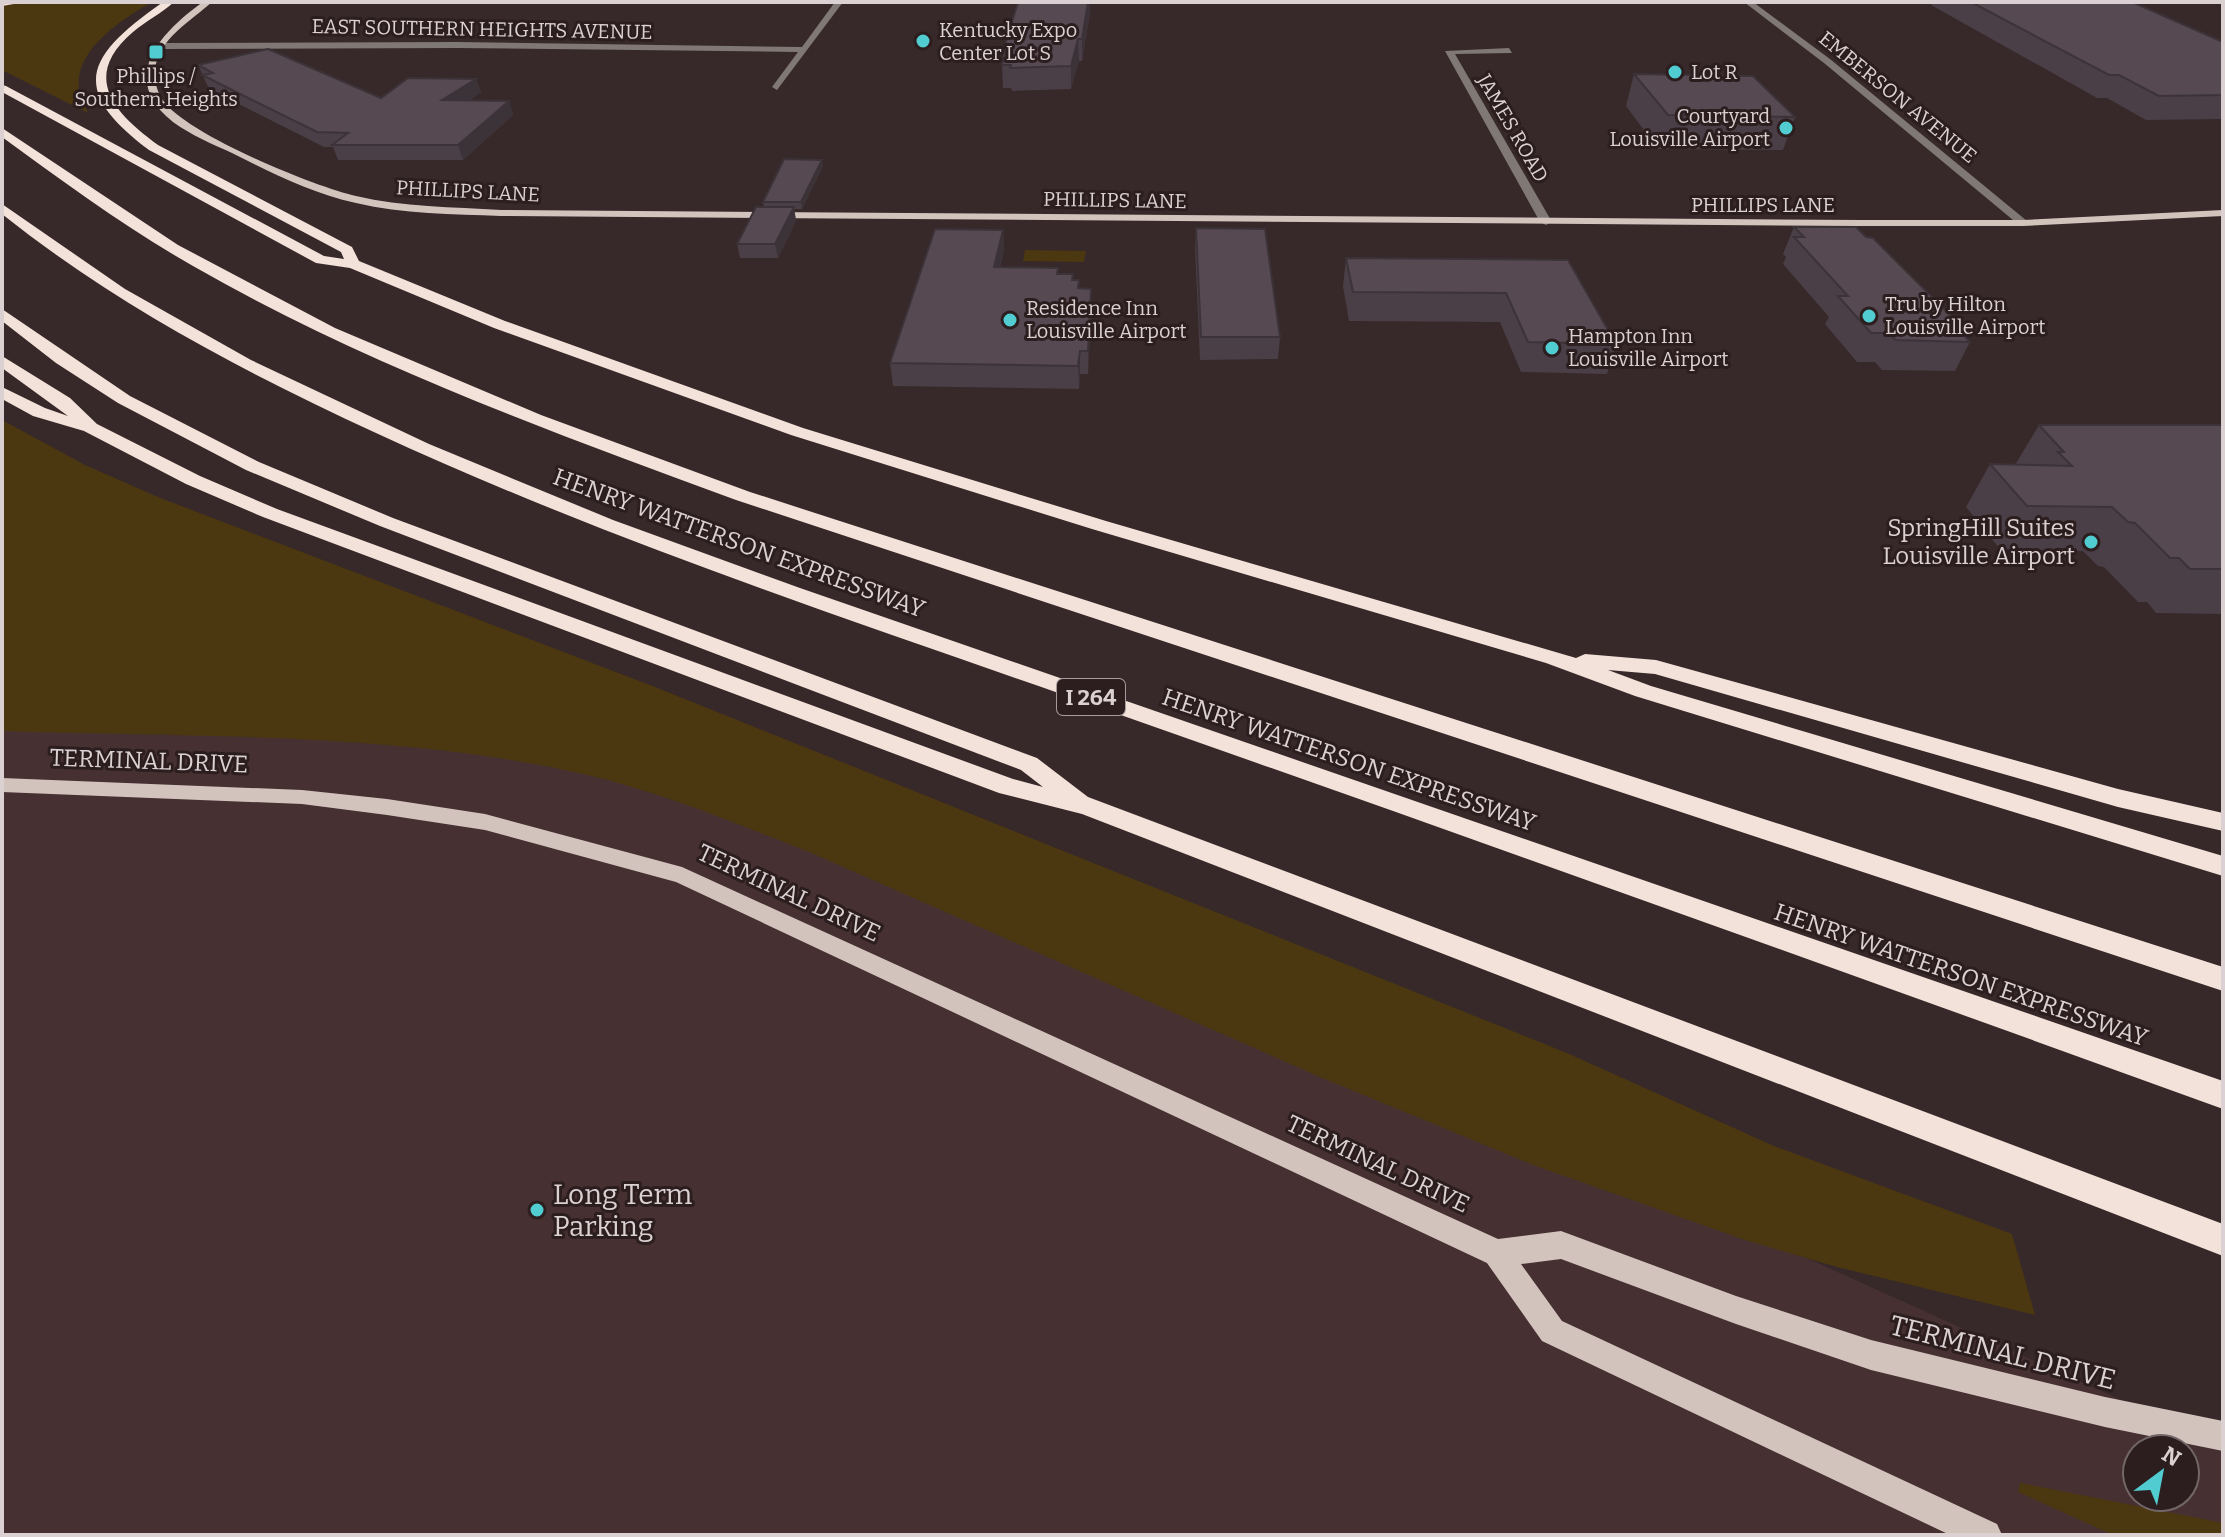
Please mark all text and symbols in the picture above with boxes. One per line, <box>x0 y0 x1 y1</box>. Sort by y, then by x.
street label: EAST SOUTHERN HEIGHTS AVENUE <box>311 14 653 44</box>
place label: Kentucky Expo Center Lot S <box>939 18 1077 65</box>
street label: EMBERSON AVENUE <box>1814 26 1982 168</box>
marker: Kentucky Expo Center Lot S <box>914 32 932 50</box>
marker: Phillips / Southern Heights <box>147 43 165 61</box>
place label: Lot R <box>1691 60 1738 84</box>
marker: Lot R <box>1666 63 1684 81</box>
place label: Phillips / Southern Heights <box>74 64 238 111</box>
street label: JAMES ROAD <box>1472 69 1554 186</box>
place label: Courtyard Louisville Airport <box>1609 104 1770 151</box>
marker: Courtyard Louisville Airport <box>1777 119 1795 137</box>
street label: PHILLIPS LANE <box>396 175 540 207</box>
street label: PHILLIPS LANE <box>1043 187 1187 213</box>
street label: PHILLIPS LANE <box>1691 193 1835 217</box>
place label: Tru by Hilton Louisville Airport <box>1885 292 2046 339</box>
place label: Residence Inn Louisville Airport <box>1026 296 1187 343</box>
marker: Tru by Hilton Louisville Airport <box>1860 307 1878 325</box>
marker: Residence Inn Louisville Airport <box>1001 311 1019 329</box>
place label: Hampton Inn Louisville Airport <box>1568 324 1729 371</box>
marker: Hampton Inn Louisville Airport <box>1543 339 1561 357</box>
street label: HENRY WATTERSON EXPRESSWAY <box>549 463 929 624</box>
place label: SpringHill Suites Louisville Airport <box>1882 514 2075 570</box>
marker: SpringHill Suites Louisville Airport <box>2082 533 2100 551</box>
road number: I 264 <box>1057 679 1125 715</box>
street label: HENRY WATTERSON EXPRESSWAY <box>1158 683 1540 837</box>
street label: TERMINAL DRIVE <box>49 744 249 778</box>
street label: TERMINAL DRIVE <box>693 838 885 948</box>
street label: HENRY WATTERSON EXPRESSWAY <box>1770 898 2152 1052</box>
street label: TERMINAL DRIVE <box>1282 1109 1474 1219</box>
place label: Long Term Parking <box>553 1178 692 1243</box>
marker: Long Term Parking <box>528 1201 546 1219</box>
street label: TERMINAL DRIVE <box>1887 1308 2119 1397</box>
north arrow <box>2121 1433 2201 1513</box>
text: N <box>2157 1441 2186 1472</box>

